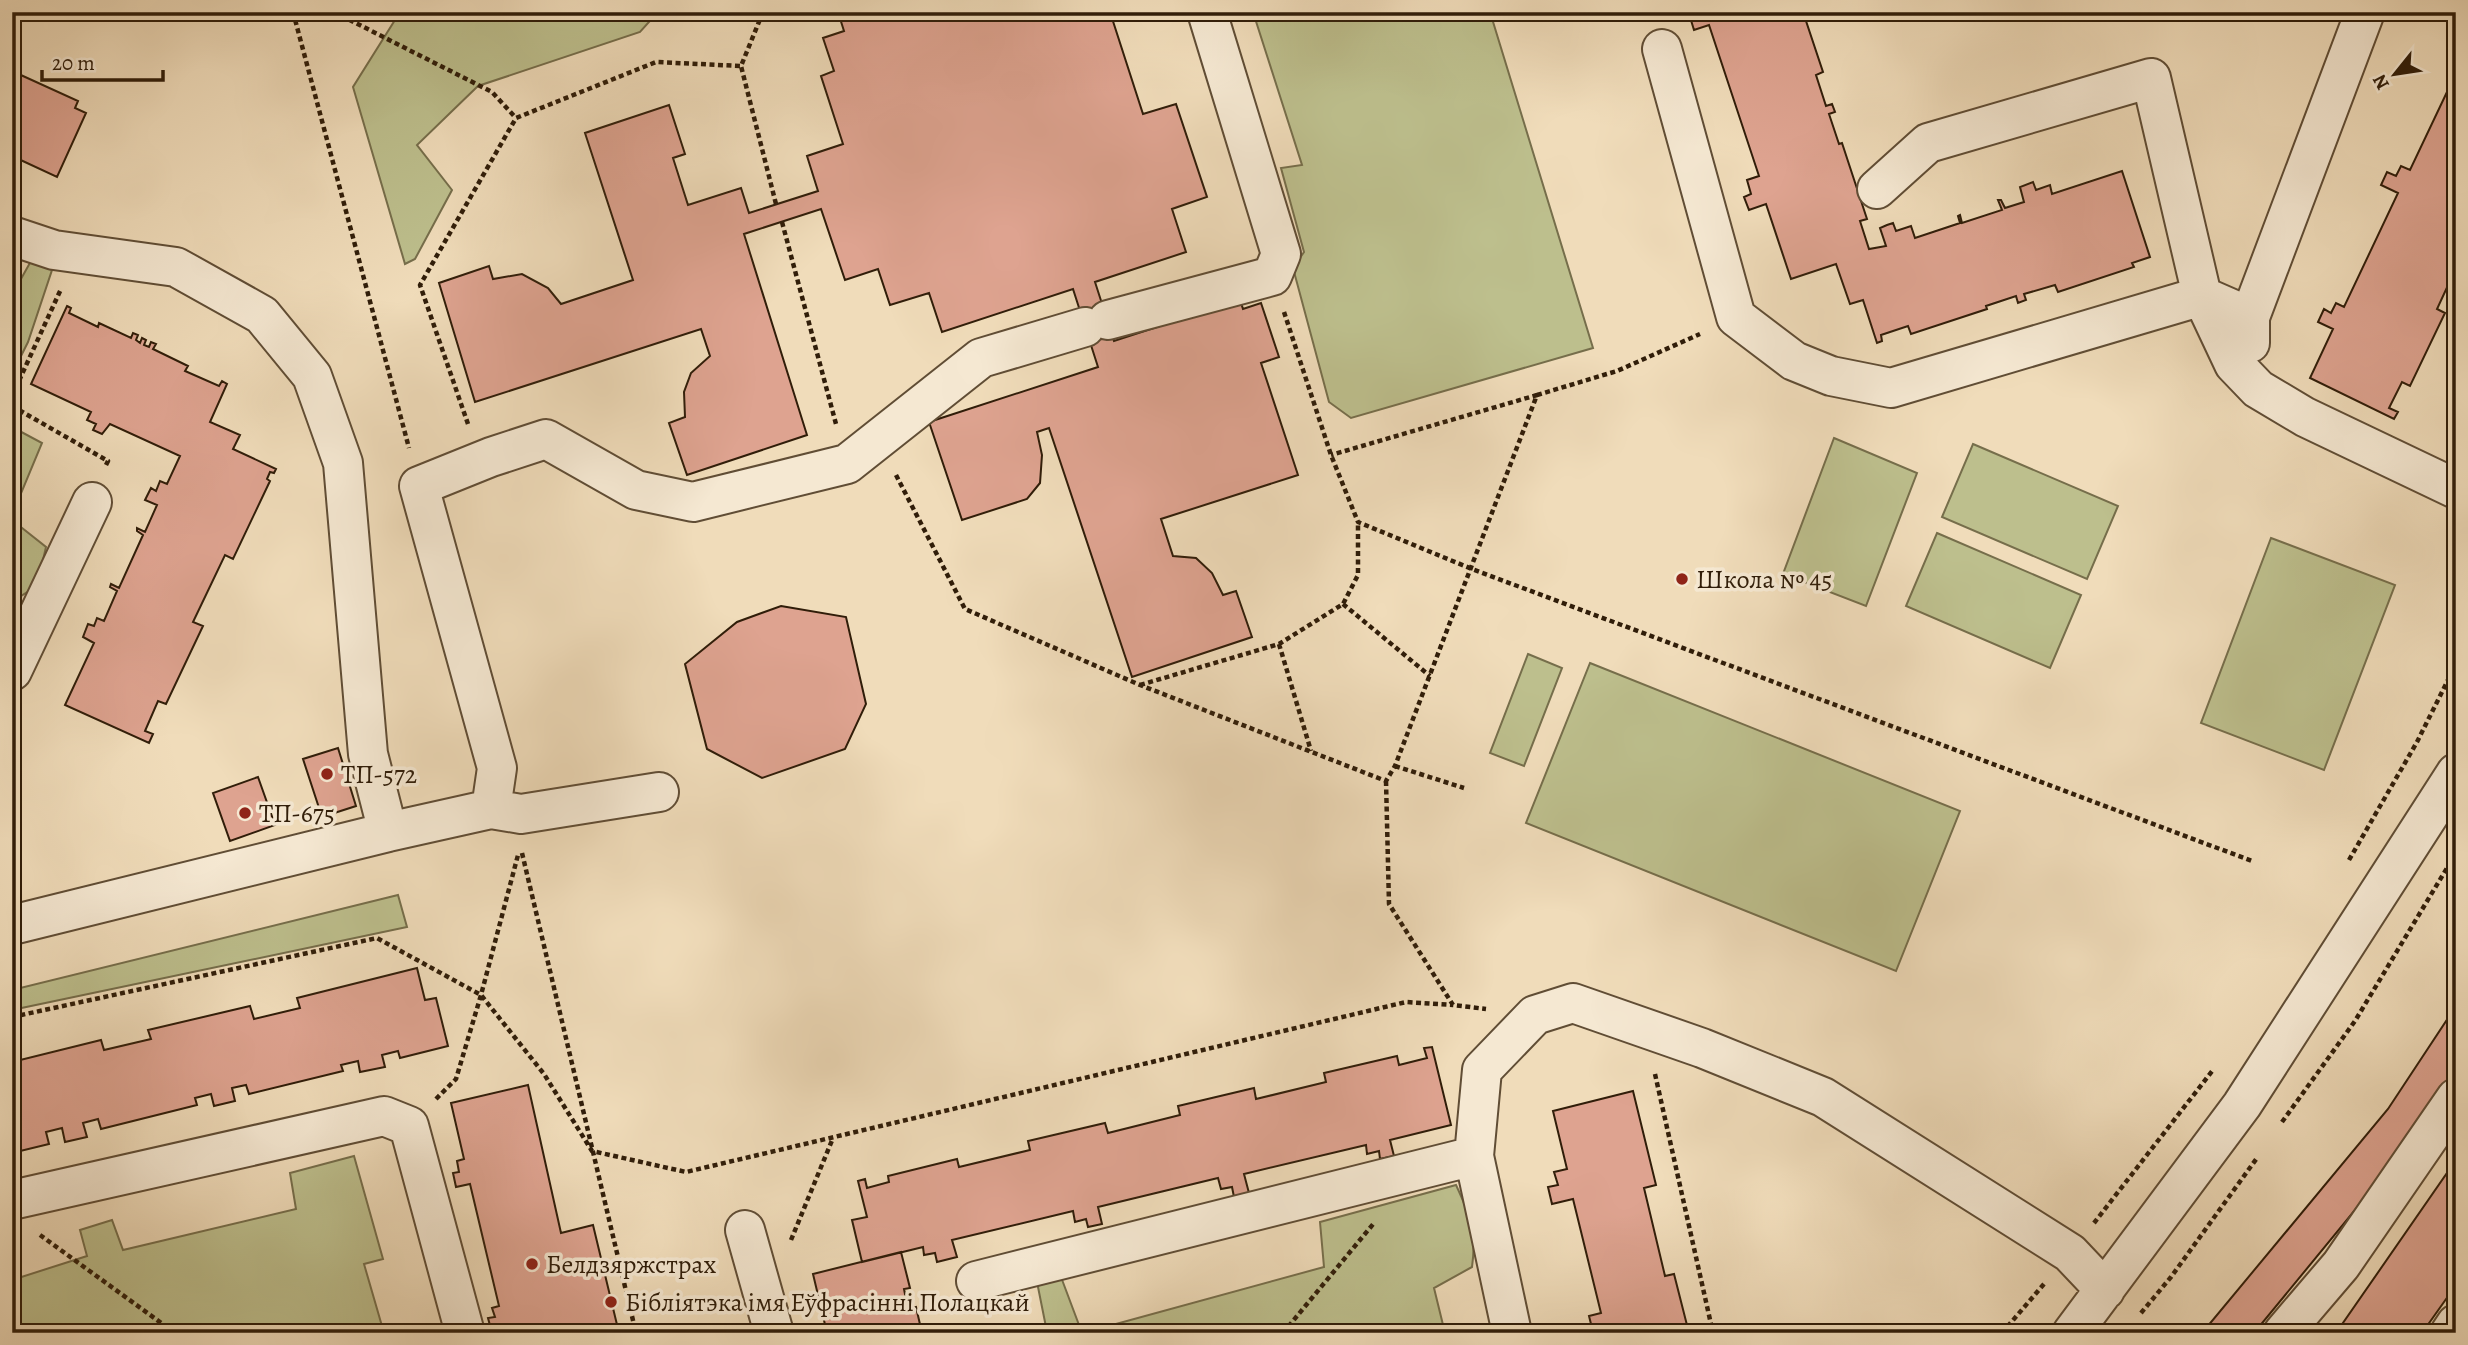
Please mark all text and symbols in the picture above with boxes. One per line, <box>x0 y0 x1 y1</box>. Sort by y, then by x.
scale bar <box>42 38 163 82</box>
north arrow <box>2360 38 2430 108</box>
text: 20 m <box>52 49 95 77</box>
text: N <box>2366 69 2396 94</box>
place label: Школа № 45 <box>1696 562 1832 597</box>
marker: Школа № 45 <box>1674 571 1690 587</box>
place label: ТП-572 <box>341 757 417 792</box>
marker: ТП-572 <box>319 766 335 782</box>
place label: ТП-675 <box>259 796 335 831</box>
marker: ТП-675 <box>237 805 253 821</box>
place label: Белдзяржстрах <box>546 1247 716 1282</box>
marker: Белдзяржстрах <box>524 1256 540 1272</box>
place label: Бібліятэка імя Еўфрасінні Полацкай <box>625 1285 1030 1320</box>
marker: Бібліятэка імя Еўфрасінні Полацкай <box>603 1294 619 1310</box>

